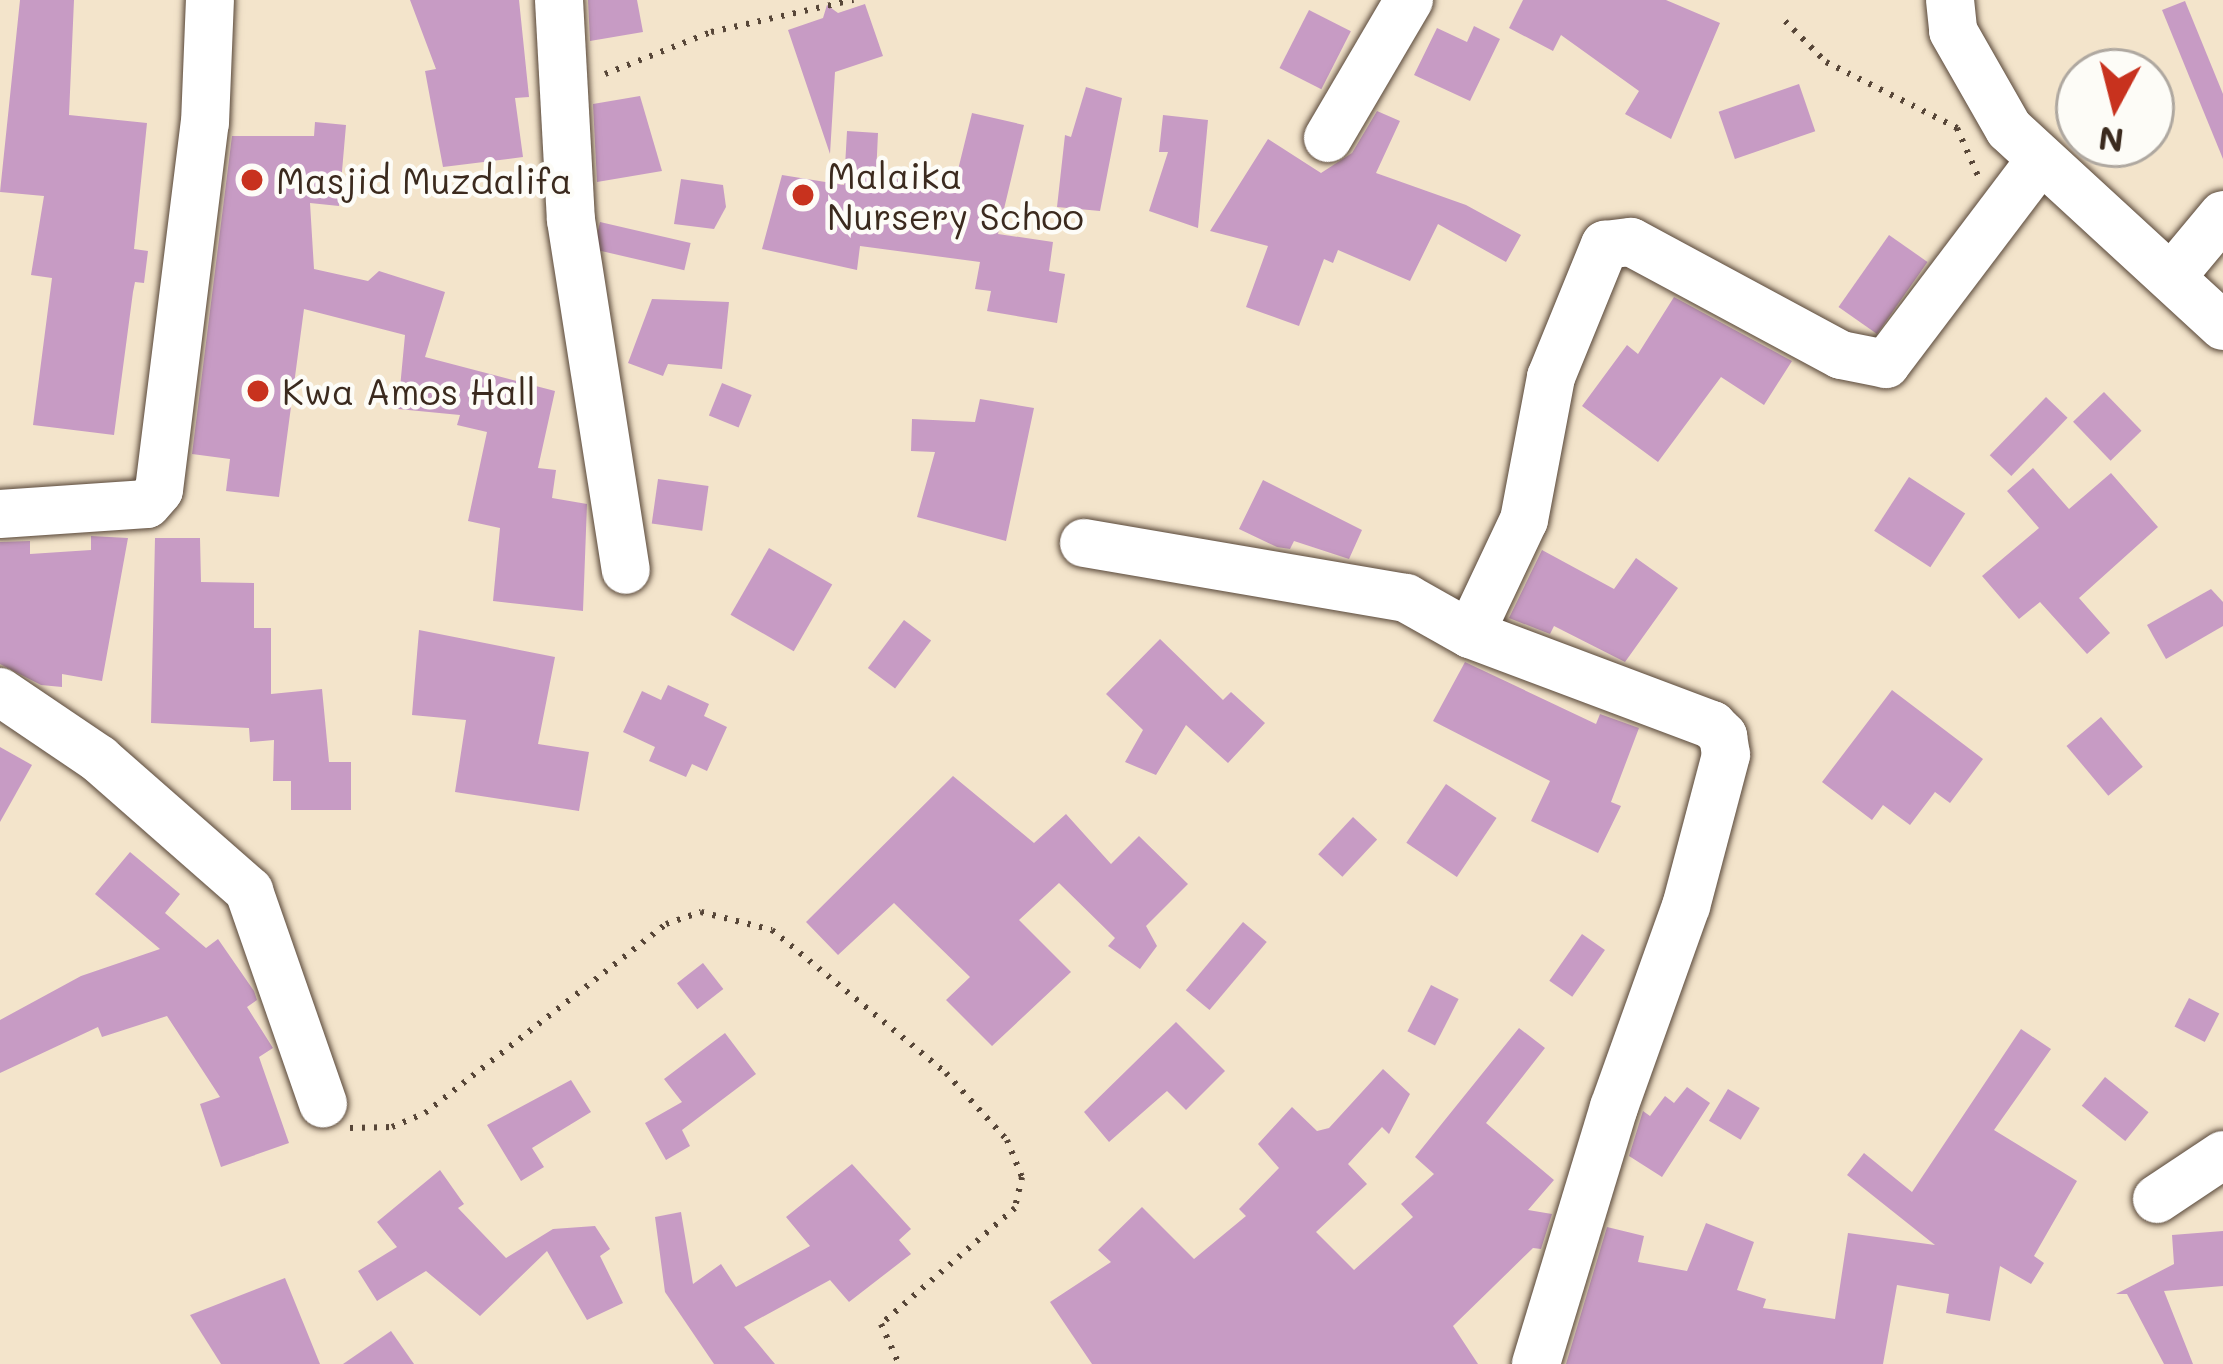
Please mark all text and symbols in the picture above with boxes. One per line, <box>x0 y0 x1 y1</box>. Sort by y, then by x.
north arrow <box>2055 48 2175 168</box>
text: N <box>2096 118 2126 164</box>
place label: Malaika Nursery Schoo <box>827 152 1084 237</box>
place label: Masjid Muzdalifa <box>276 158 572 202</box>
marker: Masjid Muzdalifa <box>239 167 265 193</box>
marker: Malaika Nursery Schoo <box>790 182 816 208</box>
place label: Kwa Amos Hall <box>282 369 536 413</box>
marker: Kwa Amos Hall <box>245 378 271 404</box>

